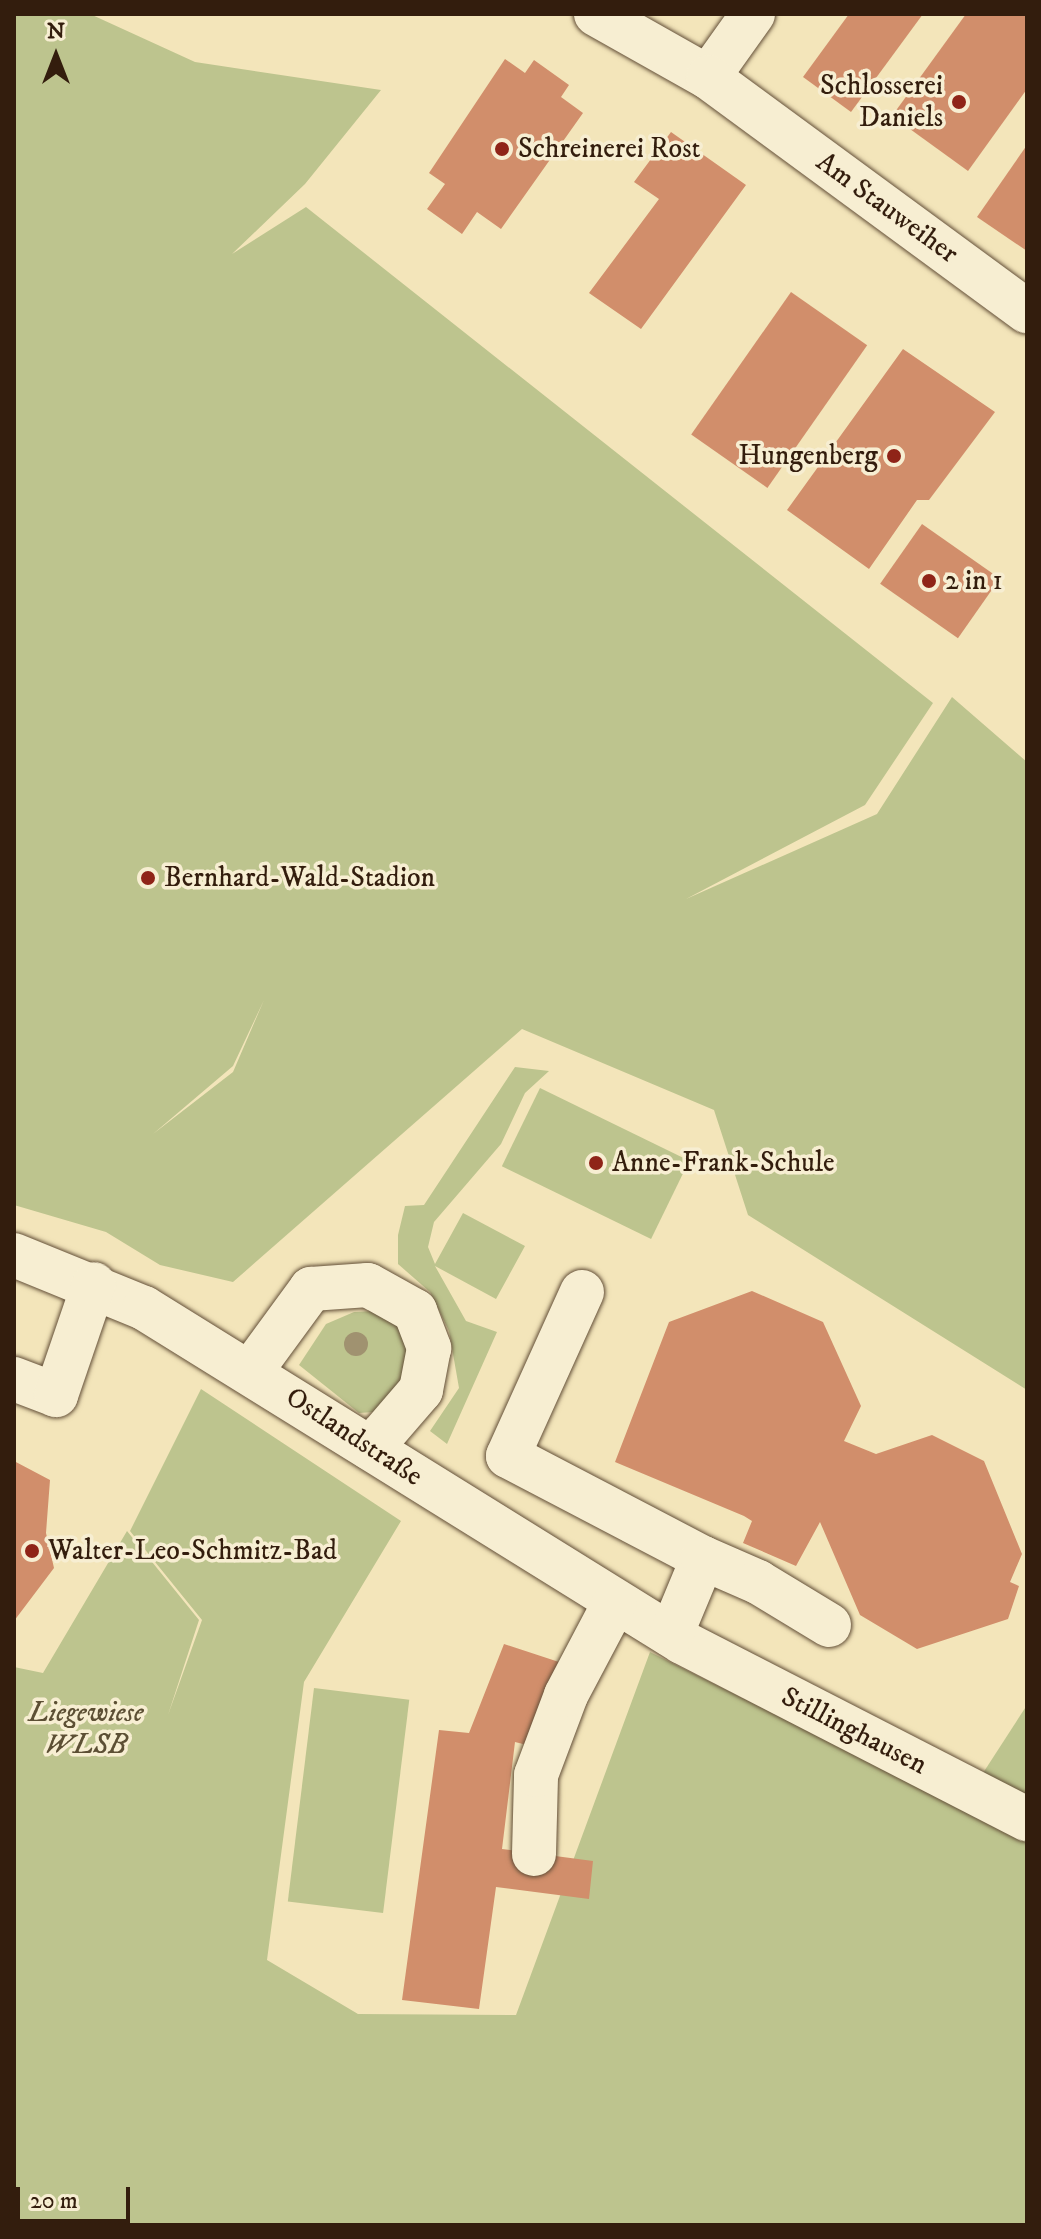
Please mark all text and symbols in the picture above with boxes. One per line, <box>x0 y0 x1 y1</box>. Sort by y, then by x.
north arrow <box>16 16 96 96</box>
text: N <box>47 18 65 45</box>
place label: Schlosserei Daniels <box>820 69 943 135</box>
marker: Schlosserei Daniels <box>950 93 968 111</box>
place label: Schreinerei Rost <box>518 132 700 166</box>
marker: Schreinerei Rost <box>493 140 511 158</box>
street label: Am Stauweiher <box>809 145 965 271</box>
place label: Hungenberg <box>738 439 878 473</box>
marker: Hungenberg <box>885 447 903 465</box>
place label: 2 in 1 <box>945 564 1003 598</box>
marker: 2 in 1 <box>920 572 938 590</box>
place label: Bernhard-Wald-Stadion <box>164 861 435 895</box>
marker: Bernhard-Wald-Stadion <box>139 869 157 887</box>
place label: Anne-Frank-Schule <box>612 1146 835 1180</box>
marker: Anne-Frank-Schule <box>587 1154 605 1172</box>
street label: Ostlandstraße <box>279 1380 429 1494</box>
place label: Walter-Leo-Schmitz-Bad <box>48 1534 337 1568</box>
marker: Walter-Leo-Schmitz-Bad <box>23 1542 41 1560</box>
street label: Stillinghausen <box>776 1680 932 1782</box>
park label: Liegewiese WLSB <box>29 1696 143 1762</box>
scale bar <box>20 2171 134 2221</box>
text: 20 m <box>30 2186 78 2216</box>

